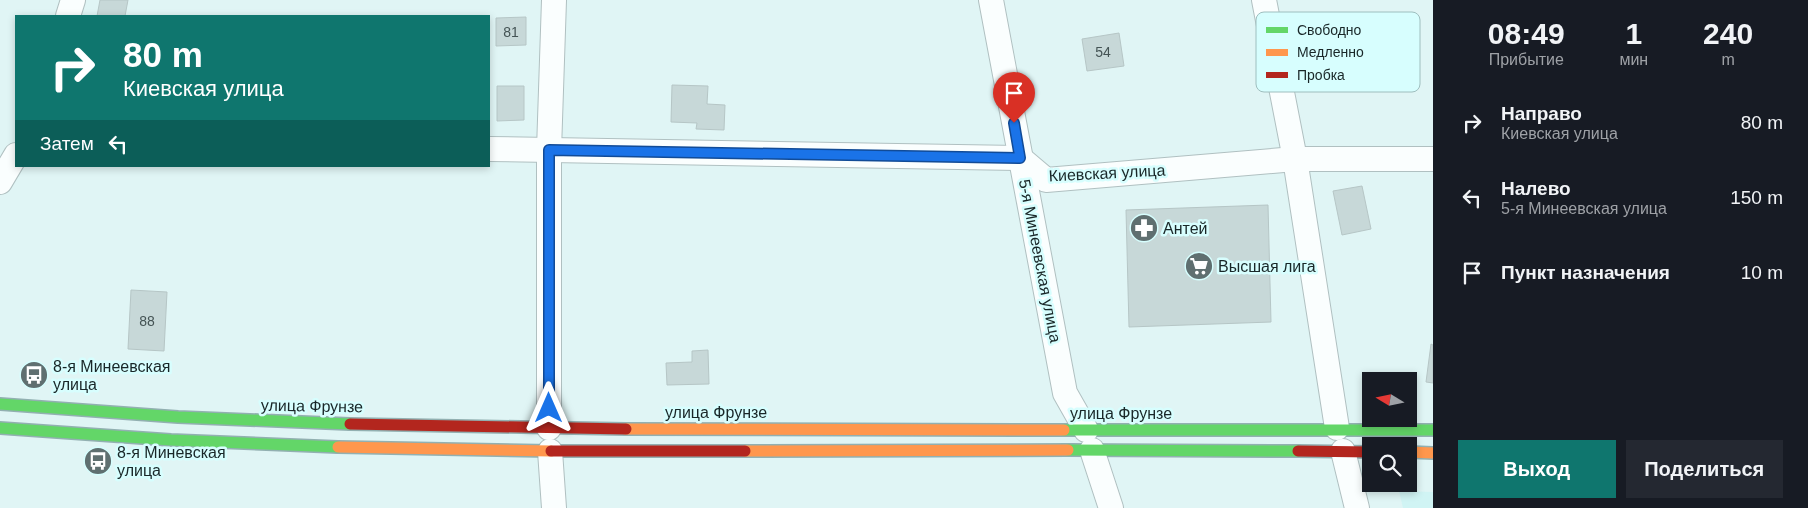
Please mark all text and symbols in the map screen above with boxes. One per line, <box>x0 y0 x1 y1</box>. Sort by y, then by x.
legend <box>1256 12 1420 92</box>
text: 08:49 <box>1488 17 1565 50</box>
text: 1 <box>1625 17 1642 50</box>
text: 240 <box>1703 17 1753 50</box>
text: Свободно <box>1297 22 1362 38</box>
house number: 81 <box>503 24 519 40</box>
icon: right <box>40 35 105 100</box>
text: 80 m <box>123 35 203 74</box>
house number: 54 <box>1095 44 1111 60</box>
text: Медленно <box>1297 44 1364 60</box>
text: Прибытие <box>1489 51 1564 68</box>
text: мин <box>1619 51 1648 68</box>
text: m <box>1721 51 1735 68</box>
text: Пробка <box>1297 67 1345 83</box>
pin <box>993 72 1035 123</box>
text: Киевская улица <box>123 76 284 101</box>
icon: arrive <box>1000 79 1028 107</box>
text: Направо <box>1501 103 1582 124</box>
icon: right <box>1458 109 1486 137</box>
text: 80 m <box>1741 112 1783 133</box>
text: Киевская улица <box>1501 125 1618 142</box>
icon: left <box>104 130 132 158</box>
text: Затем <box>40 133 94 154</box>
street label: Киевская улица <box>1048 161 1166 185</box>
street label: 5-я Минеевская улица <box>1016 178 1064 344</box>
text: Налево <box>1501 178 1571 199</box>
icon: left <box>1458 184 1486 212</box>
text: 150 m <box>1730 187 1783 208</box>
text: 5-я Минеевская улица <box>1501 200 1667 217</box>
pharmacy icon: Антей <box>1129 213 1159 243</box>
place label: Антей <box>1163 220 1208 237</box>
supermarket icon: Высшая лига <box>1184 251 1214 281</box>
place label: Высшая лига <box>1218 258 1316 275</box>
icon: arrive <box>1458 259 1486 287</box>
text: Пункт назначения <box>1501 262 1670 283</box>
text: 10 m <box>1741 262 1783 283</box>
house number: 88 <box>139 313 155 329</box>
place label: 8-я Минеевская улица <box>53 358 170 393</box>
bus stop icon: 8-я Минеевская улица <box>19 360 49 390</box>
north arrow <box>1362 372 1418 428</box>
map controls <box>1362 372 1417 492</box>
position arrow <box>522 381 574 433</box>
street label: улица Фрунзе <box>261 397 363 415</box>
street label: улица Фрунзе <box>665 404 767 421</box>
street label: улица Фрунзе <box>1070 405 1172 422</box>
button: search <box>1362 437 1417 492</box>
button: Выход <box>1458 440 1616 498</box>
button: Поделиться <box>1626 440 1783 498</box>
place label: 8-я Миневская улица <box>117 444 226 479</box>
bus stop icon: 8-я Миневская улица <box>83 446 113 476</box>

